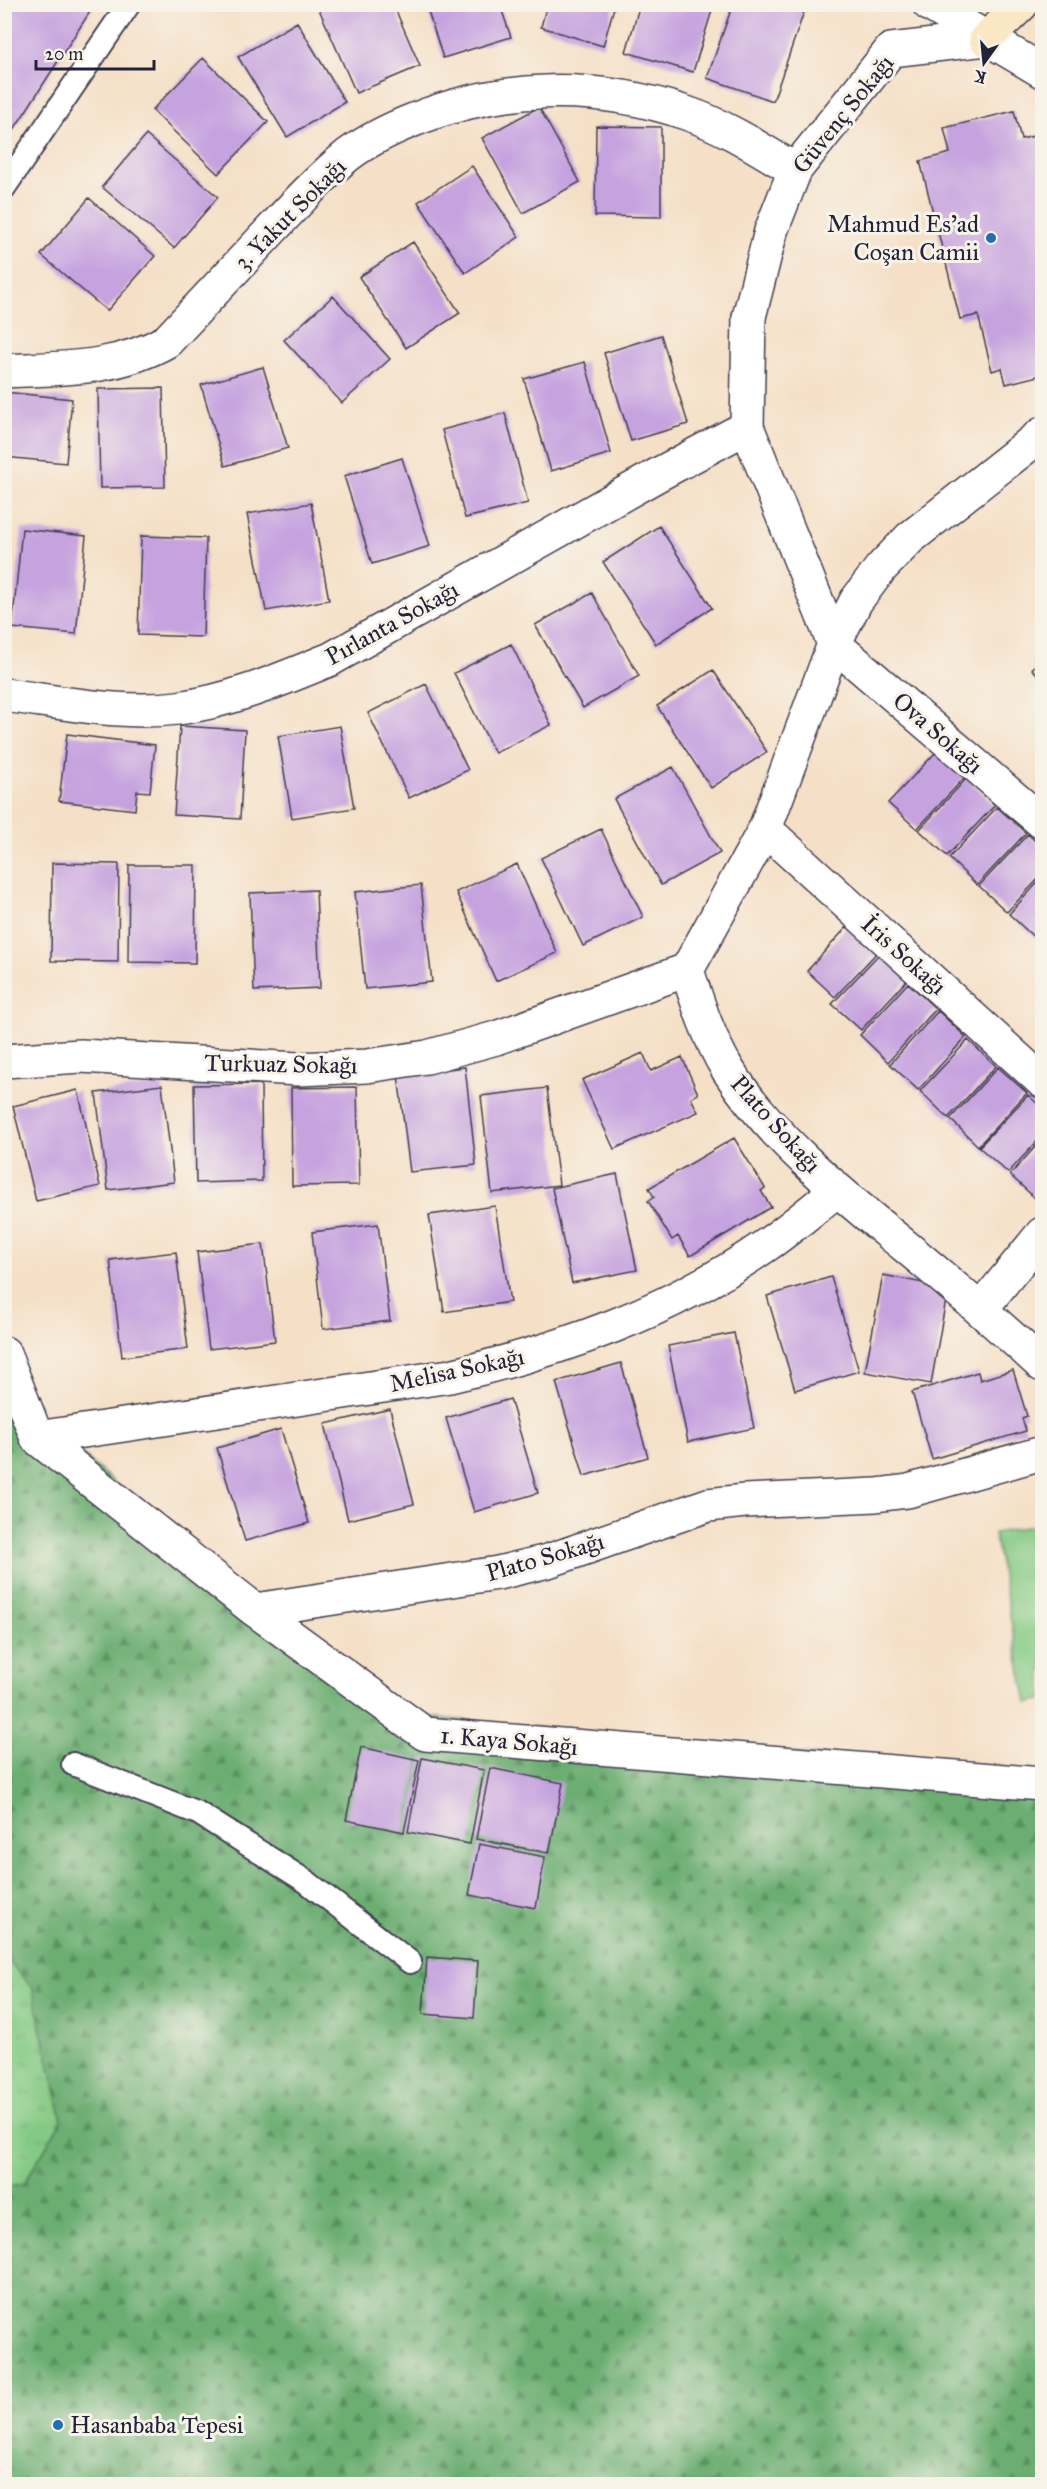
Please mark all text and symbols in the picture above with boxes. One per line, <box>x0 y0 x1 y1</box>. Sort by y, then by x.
scale bar <box>36 33 154 71</box>
north arrow <box>954 33 1014 93</box>
text: 20 m <box>45 43 83 65</box>
street label: Güvenç Sokağı <box>786 48 900 180</box>
text: K <box>972 66 988 88</box>
street label: 3. Yakut Sokağı <box>228 151 353 276</box>
place label: Mahmud Es'ad Coşan Camii <box>827 209 979 267</box>
marker: Mahmud Es'ad Coşan Camii <box>984 231 998 245</box>
street label: Pırlanta Sokağı <box>320 574 464 672</box>
street label: Ova Sokağı <box>887 686 990 781</box>
street label: İris Sokağı <box>855 909 953 1001</box>
street label: Turkuaz Sokağı <box>204 1048 358 1080</box>
street label: Plato Sokağı <box>724 1069 828 1179</box>
street label: Melisa Sokağı <box>387 1341 527 1399</box>
street label: Plato Sokağı <box>483 1526 608 1588</box>
street label: 1. Kaya Sokağı <box>439 1720 579 1762</box>
place label: Hasanbaba Tepesi <box>70 2410 244 2440</box>
marker: Hasanbaba Tepesi <box>51 2418 65 2432</box>

